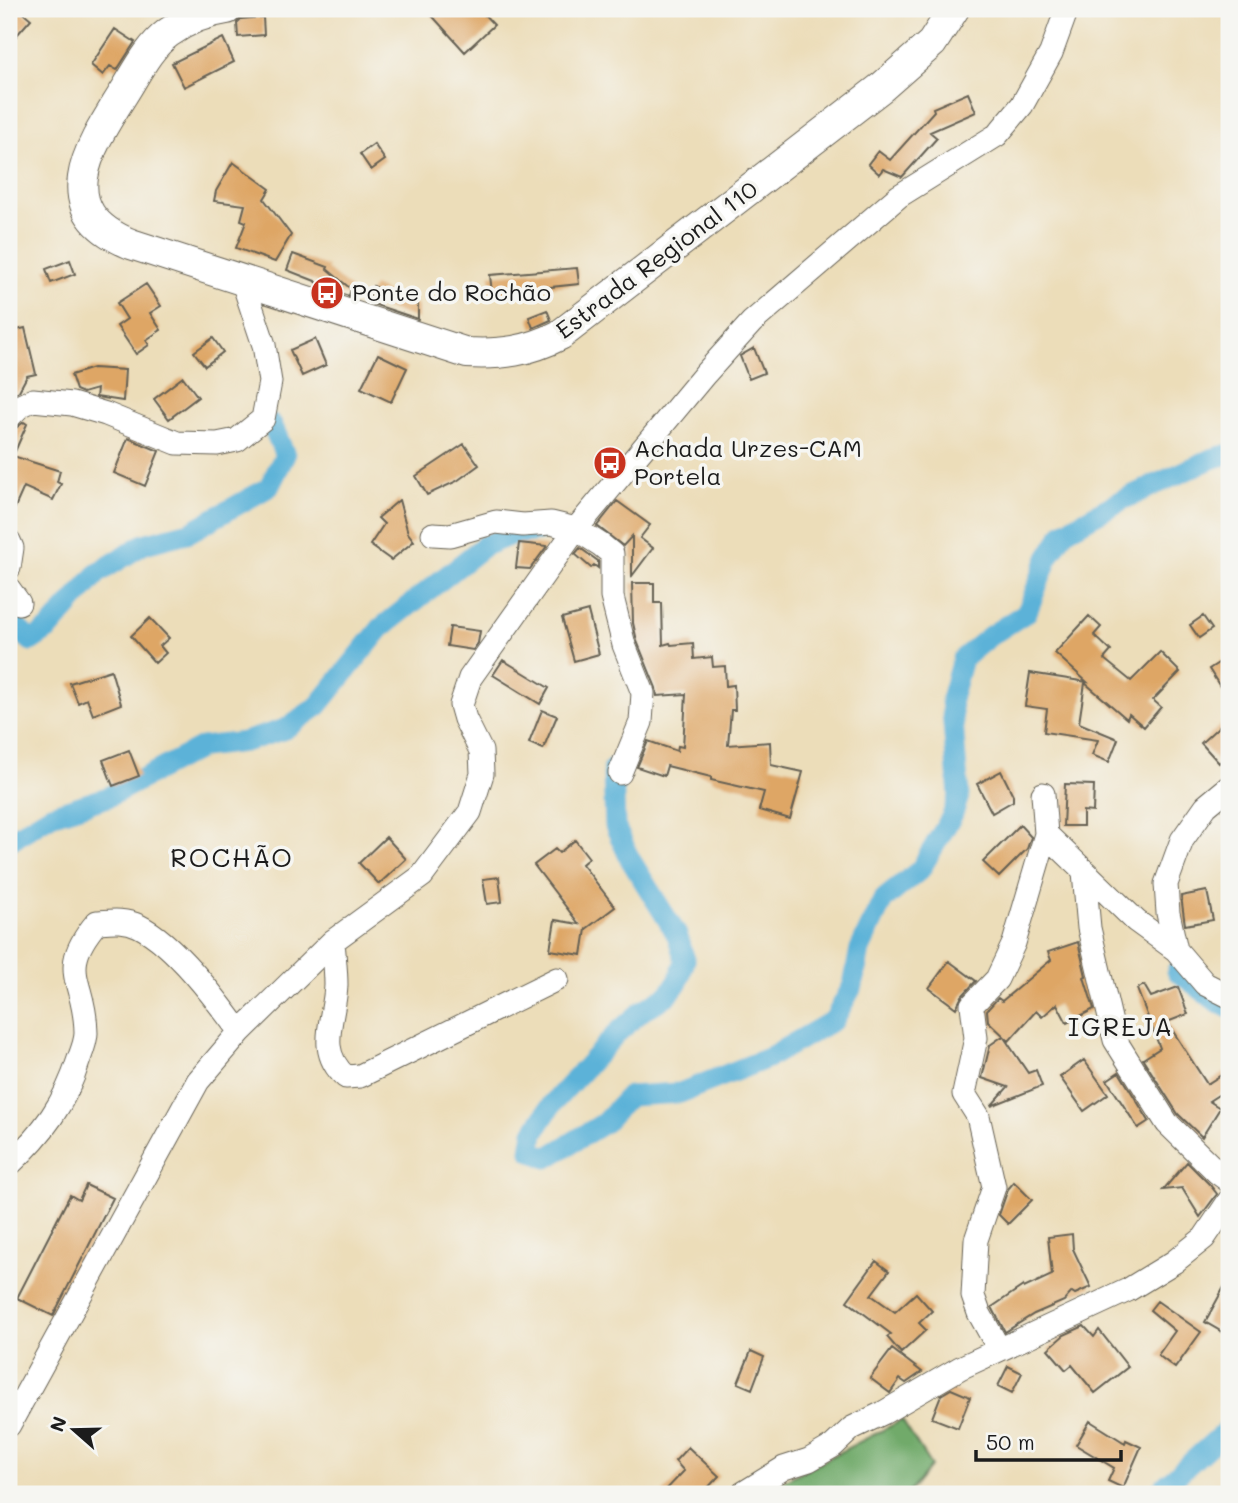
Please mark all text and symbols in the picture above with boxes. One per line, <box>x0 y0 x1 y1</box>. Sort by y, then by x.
street label: Estrada Regional 110 <box>549 173 763 345</box>
bus stop icon: Ponte do Rochão <box>308 274 346 312</box>
place label: Ponte do Rochão <box>352 276 551 307</box>
place label: Achada Urzes-CAM Portela <box>634 432 862 491</box>
bus stop icon: Achada Urzes-CAM Portela <box>591 444 629 482</box>
district label: ROCHÃO <box>170 840 294 874</box>
district label: IGREJA <box>1068 1009 1174 1043</box>
north arrow <box>38 1394 108 1464</box>
text: N <box>43 1413 72 1435</box>
scale bar <box>976 1419 1121 1463</box>
text: 50 m <box>986 1428 1035 1455</box>

